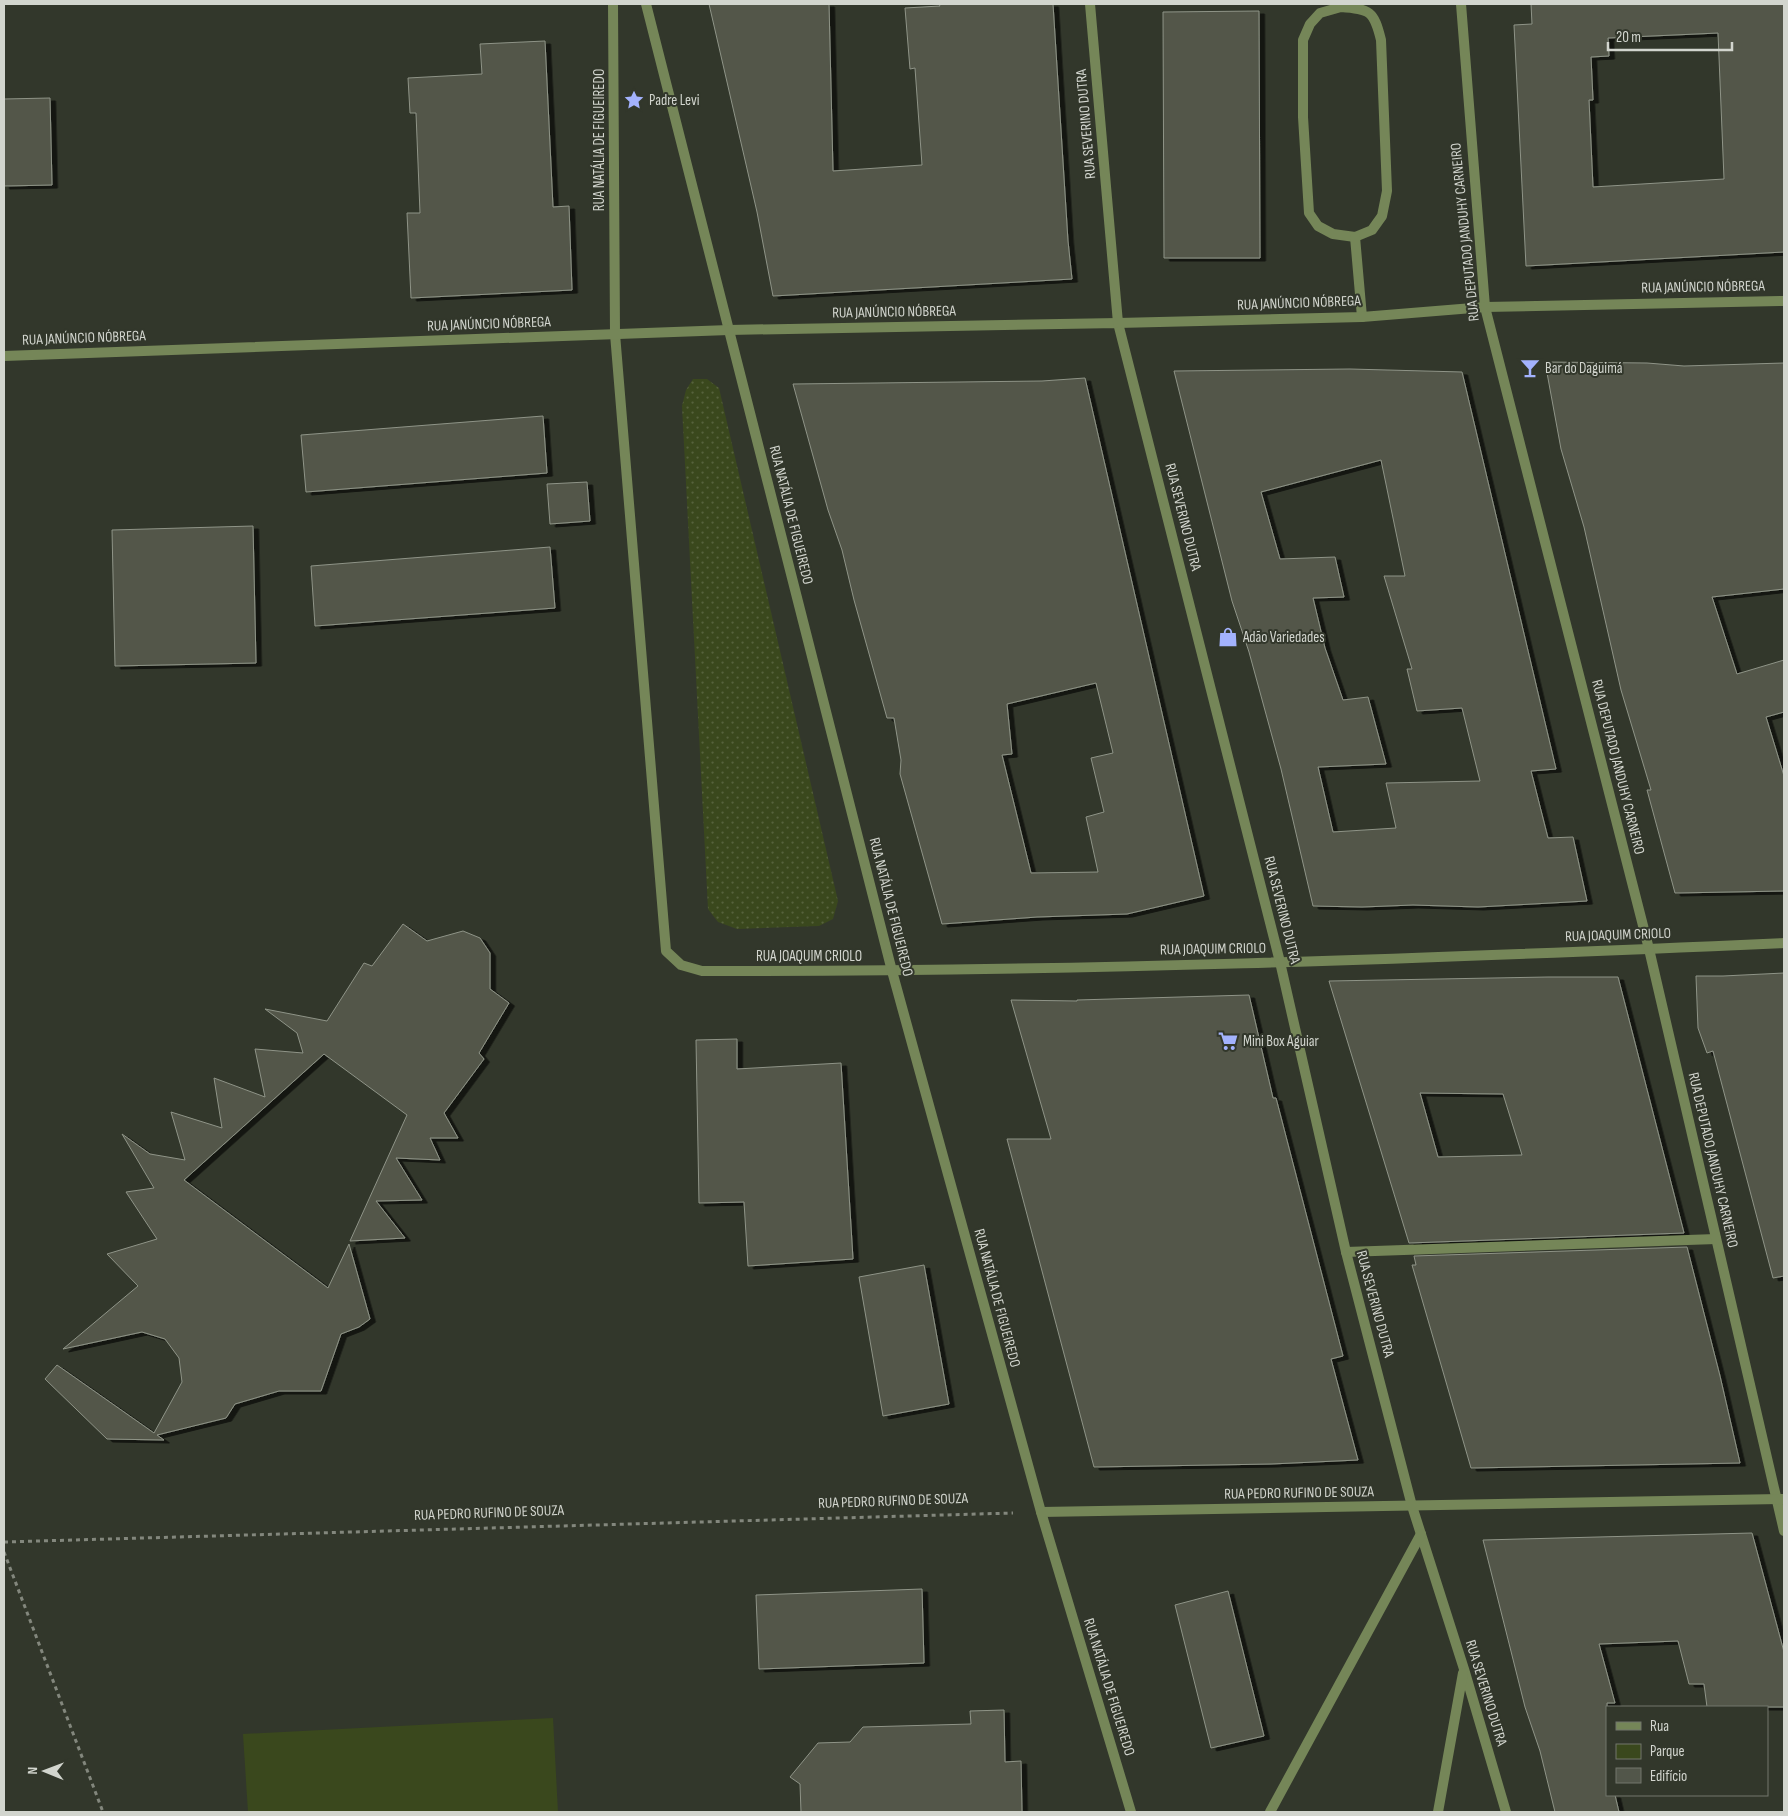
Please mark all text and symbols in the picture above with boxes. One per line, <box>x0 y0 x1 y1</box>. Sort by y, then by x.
scale bar <box>1608 20 1732 52</box>
text: 20 m <box>1616 28 1641 47</box>
street label: RUA SEVERINO DUTRA <box>1072 68 1100 180</box>
street label: RUA NATÁLIA DE FIGUEIREDO <box>590 69 609 211</box>
place icon: Padre Levi <box>623 89 645 111</box>
place label: Padre Levi <box>649 91 700 110</box>
street label: RUA DEPUTADO JANDUHY CARNEIRO <box>1446 142 1484 322</box>
street label: RUA JANÚNCIO NÓBREGA <box>1641 276 1766 298</box>
street label: RUA JANÚNCIO NÓBREGA <box>1237 291 1362 315</box>
street label: RUA JANÚNCIO NÓBREGA <box>832 301 957 323</box>
street label: RUA JANÚNCIO NÓBREGA <box>427 312 552 336</box>
street label: RUA JANÚNCIO NÓBREGA <box>22 326 147 350</box>
bar icon: Bar do Daguimá <box>1519 357 1541 379</box>
place label: Bar do Daguimá <box>1545 359 1623 378</box>
street label: RUA NATÁLIA DE FIGUEIREDO <box>765 444 817 586</box>
street label: RUA SEVERINO DUTRA <box>1160 461 1206 573</box>
shop icon: Adão Variedades <box>1217 626 1239 648</box>
place label: Adão Variedades <box>1242 628 1325 647</box>
street label: RUA DEPUTADO JANDUHY CARNEIRO <box>1587 678 1649 856</box>
street label: RUA NATÁLIA DE FIGUEIREDO <box>865 836 917 978</box>
street label: RUA SEVERINO DUTRA <box>1259 854 1305 966</box>
street label: RUA JOAQUIM CRIOLO <box>1565 924 1671 946</box>
street label: RUA JOAQUIM CRIOLO <box>1160 939 1266 959</box>
street label: RUA JOAQUIM CRIOLO <box>756 947 862 966</box>
supermarket icon: Mini Box Aguiar <box>1217 1030 1239 1052</box>
place label: Mini Box Aguiar <box>1243 1032 1320 1051</box>
street label: RUA DEPUTADO JANDUHY CARNEIRO <box>1684 1071 1742 1249</box>
street label: RUA NATÁLIA DE FIGUEIREDO <box>969 1227 1025 1369</box>
street label: RUA SEVERINO DUTRA <box>1352 1248 1399 1360</box>
street label: RUA PEDRO RUFINO DE SOUZA <box>1224 1482 1375 1504</box>
street label: RUA PEDRO RUFINO DE SOUZA <box>818 1489 969 1513</box>
street label: RUA PEDRO RUFINO DE SOUZA <box>414 1501 565 1525</box>
street label: RUA NATÁLIA DE FIGUEIREDO <box>1079 1616 1139 1758</box>
street label: RUA SEVERINO DUTRA <box>1461 1638 1511 1749</box>
legend <box>1606 1706 1768 1796</box>
text: Rua <box>1650 1717 1669 1736</box>
text: Parque <box>1650 1742 1685 1761</box>
north arrow <box>20 1746 70 1796</box>
text: N <box>24 1767 41 1775</box>
text: Edifício <box>1650 1767 1687 1786</box>

